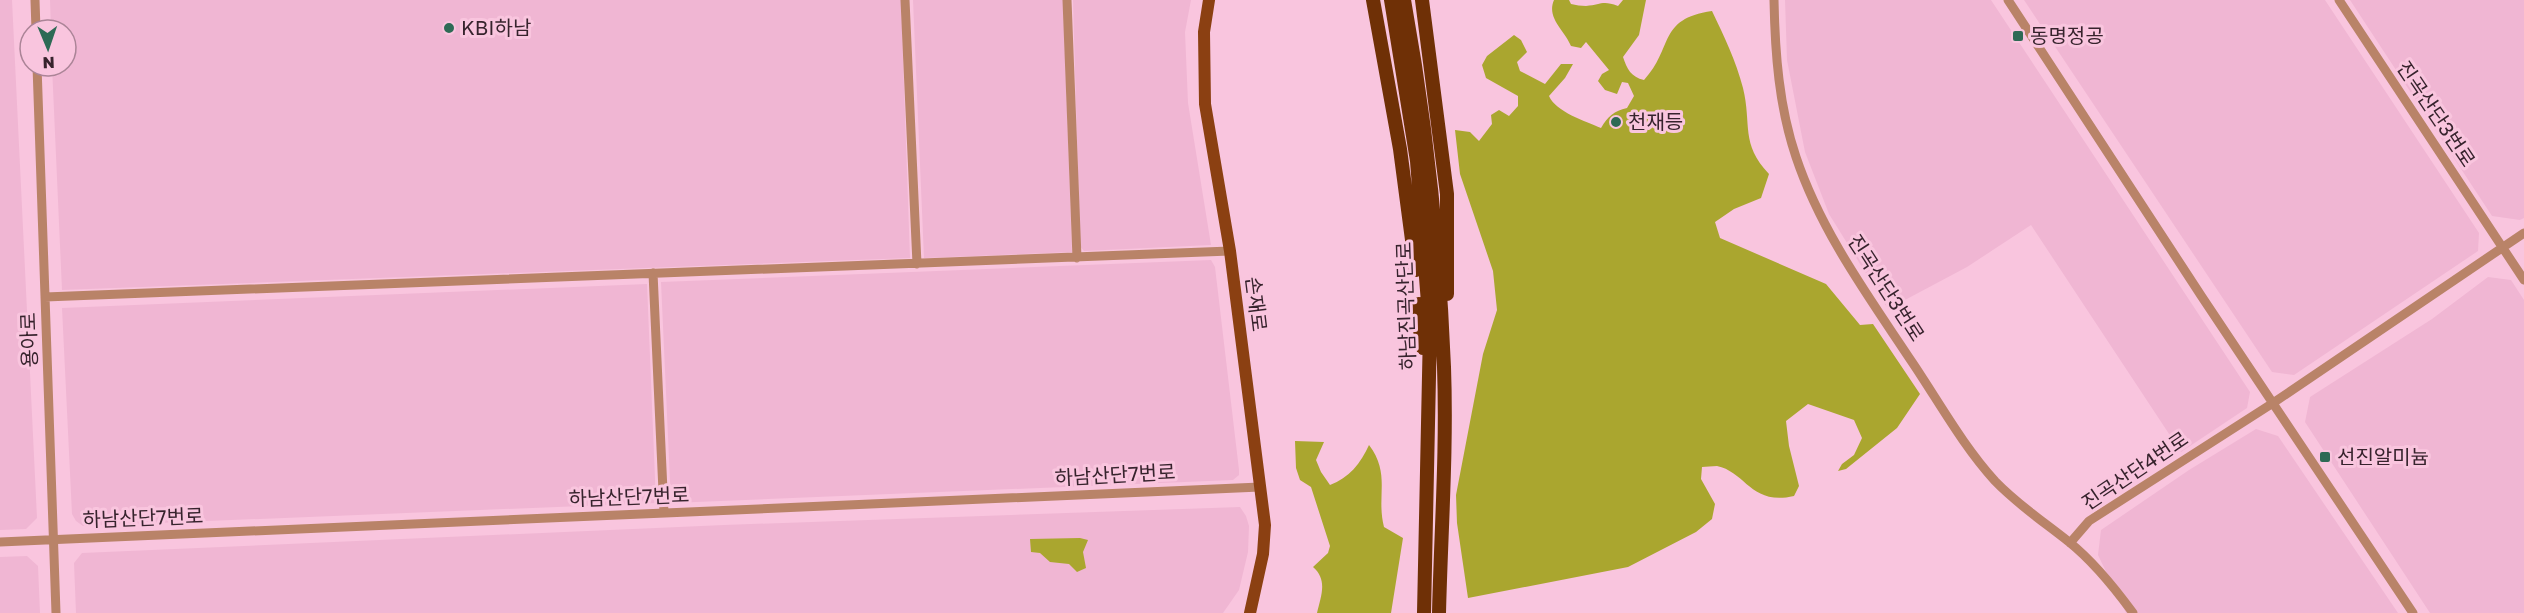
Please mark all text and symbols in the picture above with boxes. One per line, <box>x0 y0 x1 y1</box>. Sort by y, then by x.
place label: KBI하남 <box>461 15 531 39</box>
north arrow <box>18 18 78 78</box>
marker: KBI하남 <box>442 21 456 35</box>
place label: 동명정공 <box>2030 23 2104 47</box>
marker: 동명정공 <box>2011 29 2025 43</box>
text: N <box>42 53 55 73</box>
street label: 진곡산단3번로 <box>2393 56 2481 171</box>
place label: 천재등 <box>1628 109 1683 133</box>
marker: 천재등 <box>1609 115 1623 129</box>
street label: 진곡산단3번로 <box>1844 230 1930 345</box>
street label: 하남진곡산단로 <box>1391 241 1419 371</box>
street label: 손재로 <box>1242 275 1272 333</box>
street label: 용아로 <box>15 312 41 368</box>
street label: 진곡산단4번로 <box>2077 426 2192 514</box>
place label: 선진알미늄 <box>2337 444 2429 468</box>
marker: 선진알미늄 <box>2318 450 2332 464</box>
street label: 하남산단7번로 <box>1054 459 1176 489</box>
street label: 하남산단7번로 <box>568 482 690 510</box>
street label: 하남산단7번로 <box>82 503 204 531</box>

